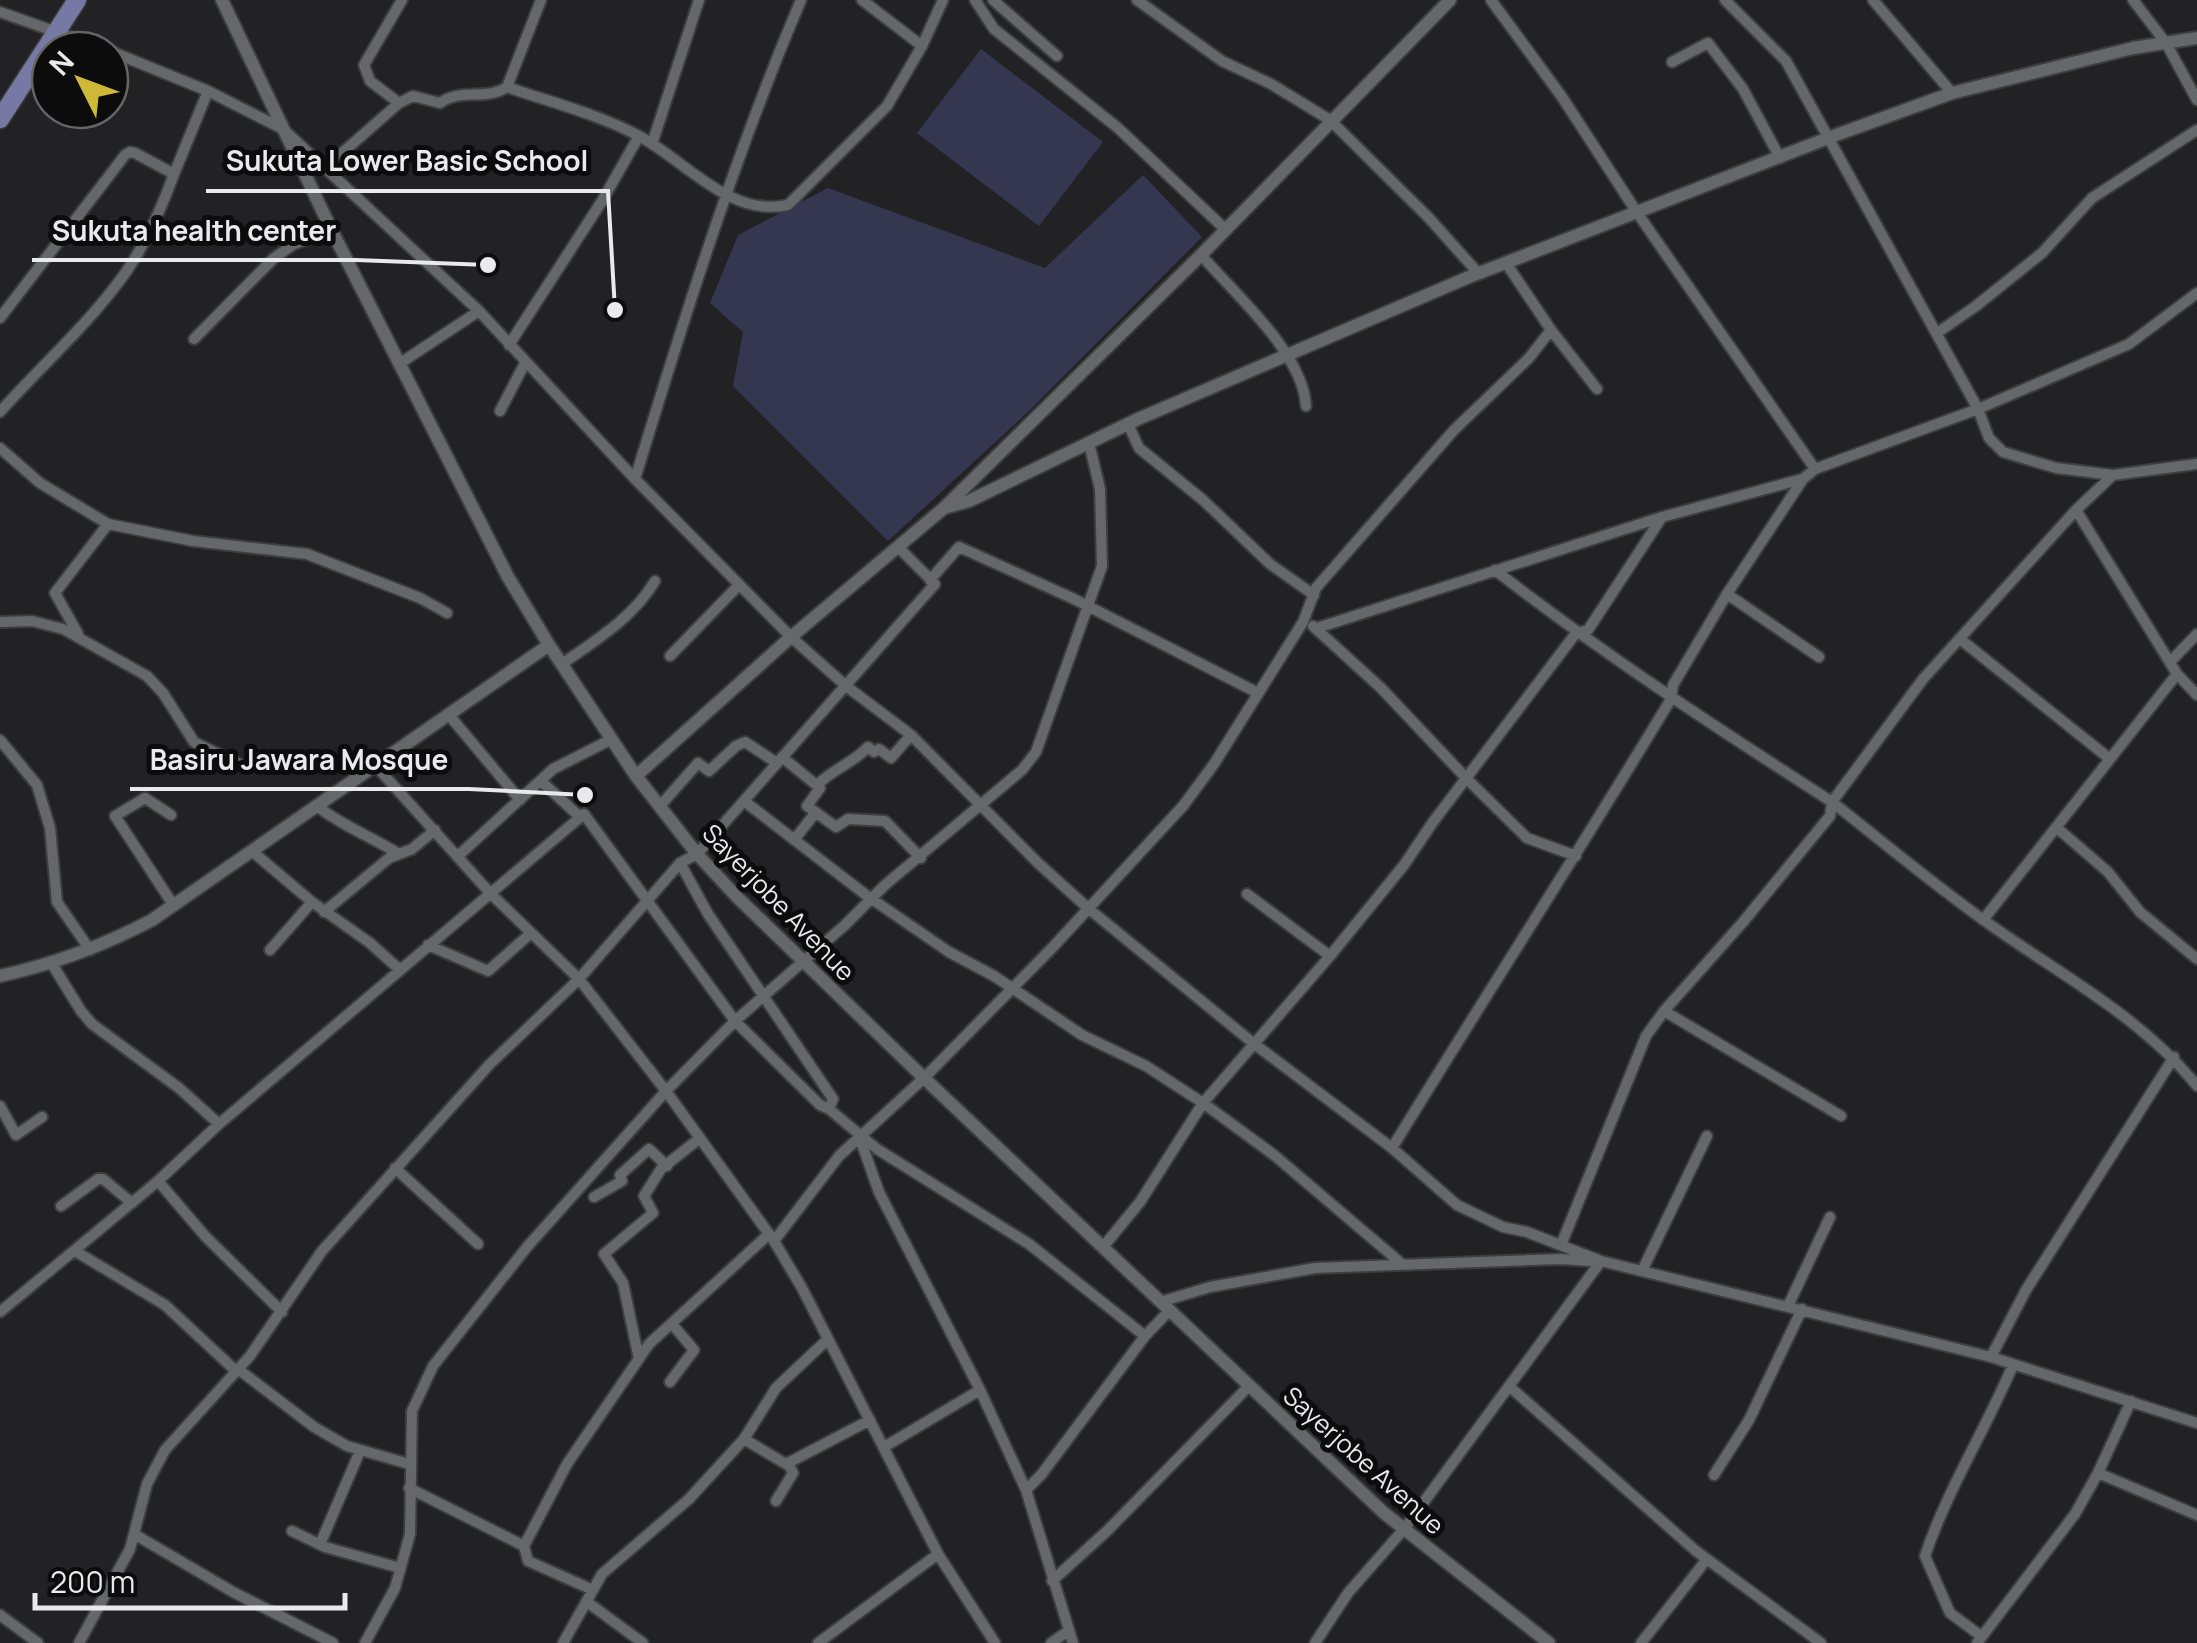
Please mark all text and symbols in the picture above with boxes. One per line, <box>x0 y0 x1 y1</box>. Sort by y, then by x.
north arrow <box>30 30 130 130</box>
text: N <box>40 42 82 83</box>
callout: Sukuta Lower Basic School <box>206 133 608 191</box>
text: Sukuta Lower Basic School <box>226 141 588 179</box>
callout: Sukuta health center <box>32 202 356 260</box>
text: Sukuta health center <box>52 211 336 249</box>
callout: Basiru Jawara Mosque <box>130 731 469 789</box>
text: Basiru Jawara Mosque <box>150 740 448 778</box>
street label: Sayerjobe Avenue <box>695 816 863 988</box>
street label: Sayerjobe Avenue <box>1276 1378 1452 1542</box>
scale bar <box>35 1548 345 1610</box>
text: 200 m <box>50 1561 135 1602</box>

